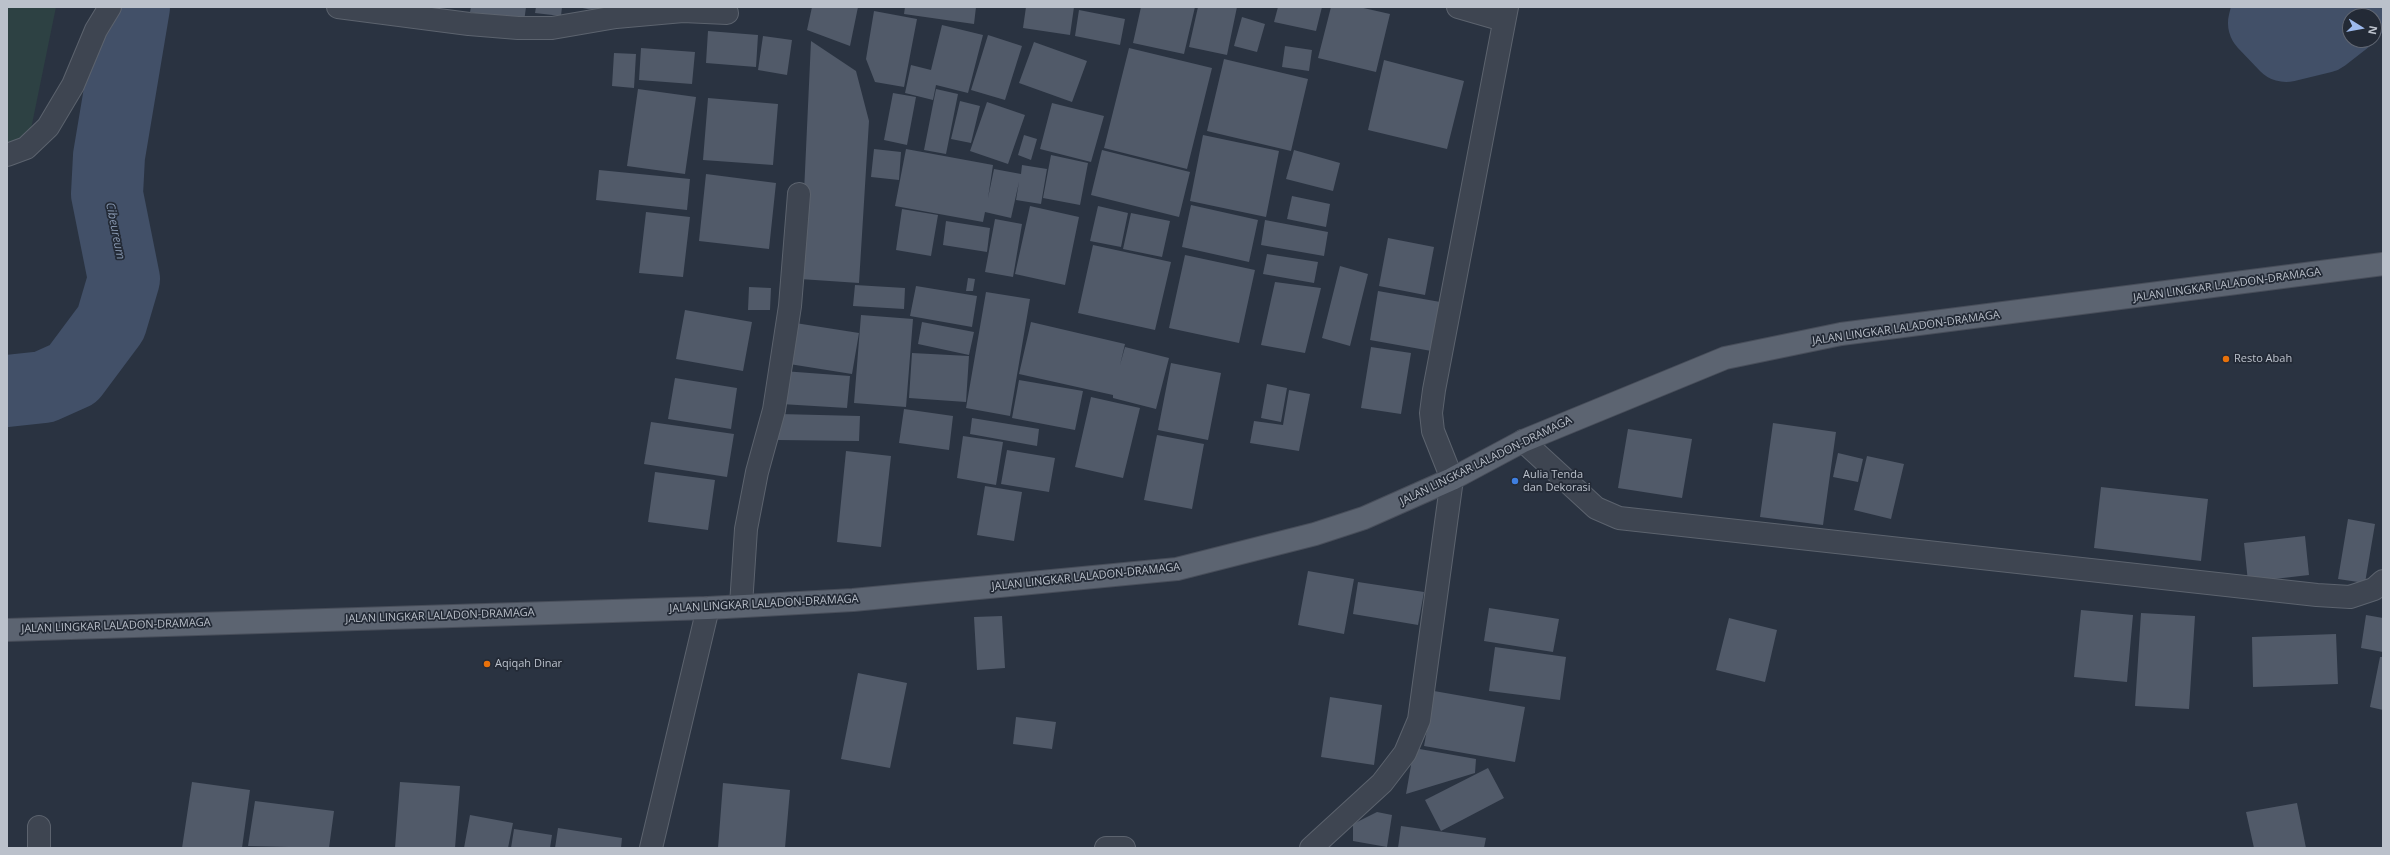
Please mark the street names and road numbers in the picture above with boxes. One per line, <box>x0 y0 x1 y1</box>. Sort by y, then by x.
street label: JALAN LINGKAR LALADON-DRAMAGA <box>2132 265 2322 305</box>
street label: JALAN LINGKAR LALADON-DRAMAGA <box>1811 308 2001 348</box>
street label: JALAN LINGKAR LALADON-DRAMAGA <box>1398 414 1574 508</box>
street label: JALAN LINGKAR LALADON-DRAMAGA <box>991 561 1181 593</box>
street label: JALAN LINGKAR LALADON-DRAMAGA <box>669 592 859 616</box>
street label: JALAN LINGKAR LALADON-DRAMAGA <box>345 606 535 626</box>
street label: JALAN LINGKAR LALADON-DRAMAGA <box>21 616 211 636</box>

